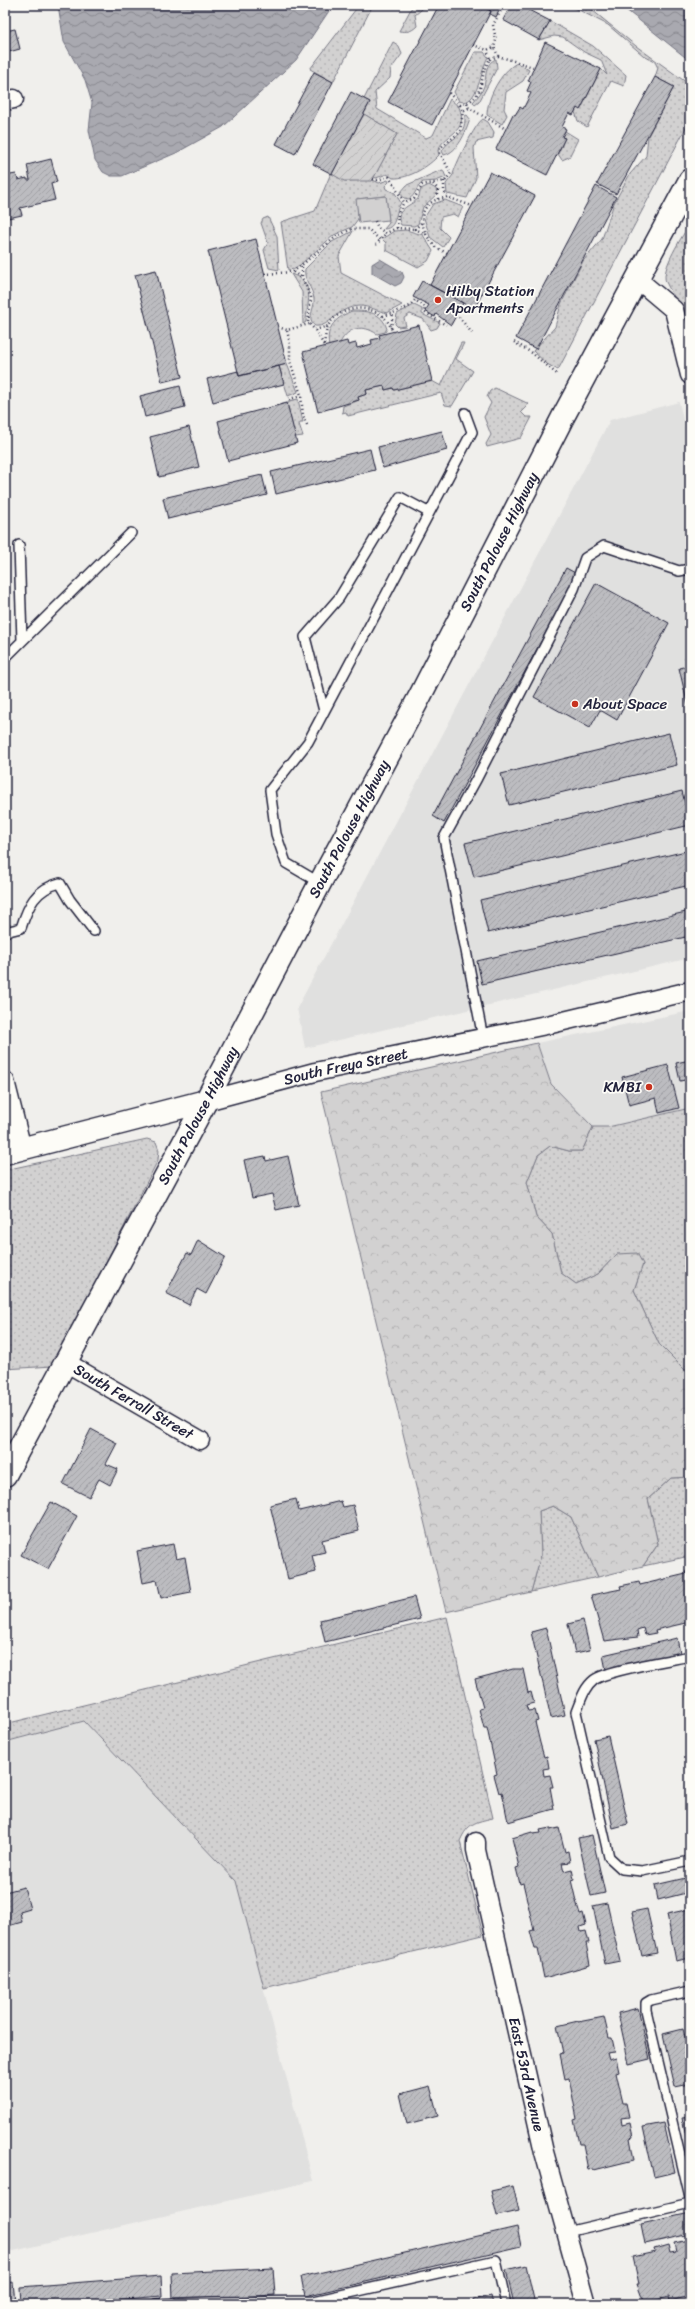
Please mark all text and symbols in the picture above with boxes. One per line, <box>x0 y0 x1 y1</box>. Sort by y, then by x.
place label: Hilby Station Apartments <box>445 278 534 321</box>
marker: Hilby Station Apartments <box>433 295 443 305</box>
street label: South Palouse Highway <box>452 467 546 616</box>
place label: About Space <box>582 691 668 717</box>
marker: About Space <box>570 699 580 709</box>
street label: South Palouse Highway <box>301 755 397 903</box>
street label: South Freya Street <box>281 1040 411 1093</box>
street label: South Palouse Highway <box>150 1041 246 1189</box>
place label: KMBI <box>603 1074 642 1100</box>
marker: KMBI <box>644 1082 654 1092</box>
street label: South Ferrall Street <box>69 1357 199 1447</box>
street label: East 53rd Avenue <box>501 2015 552 2134</box>

